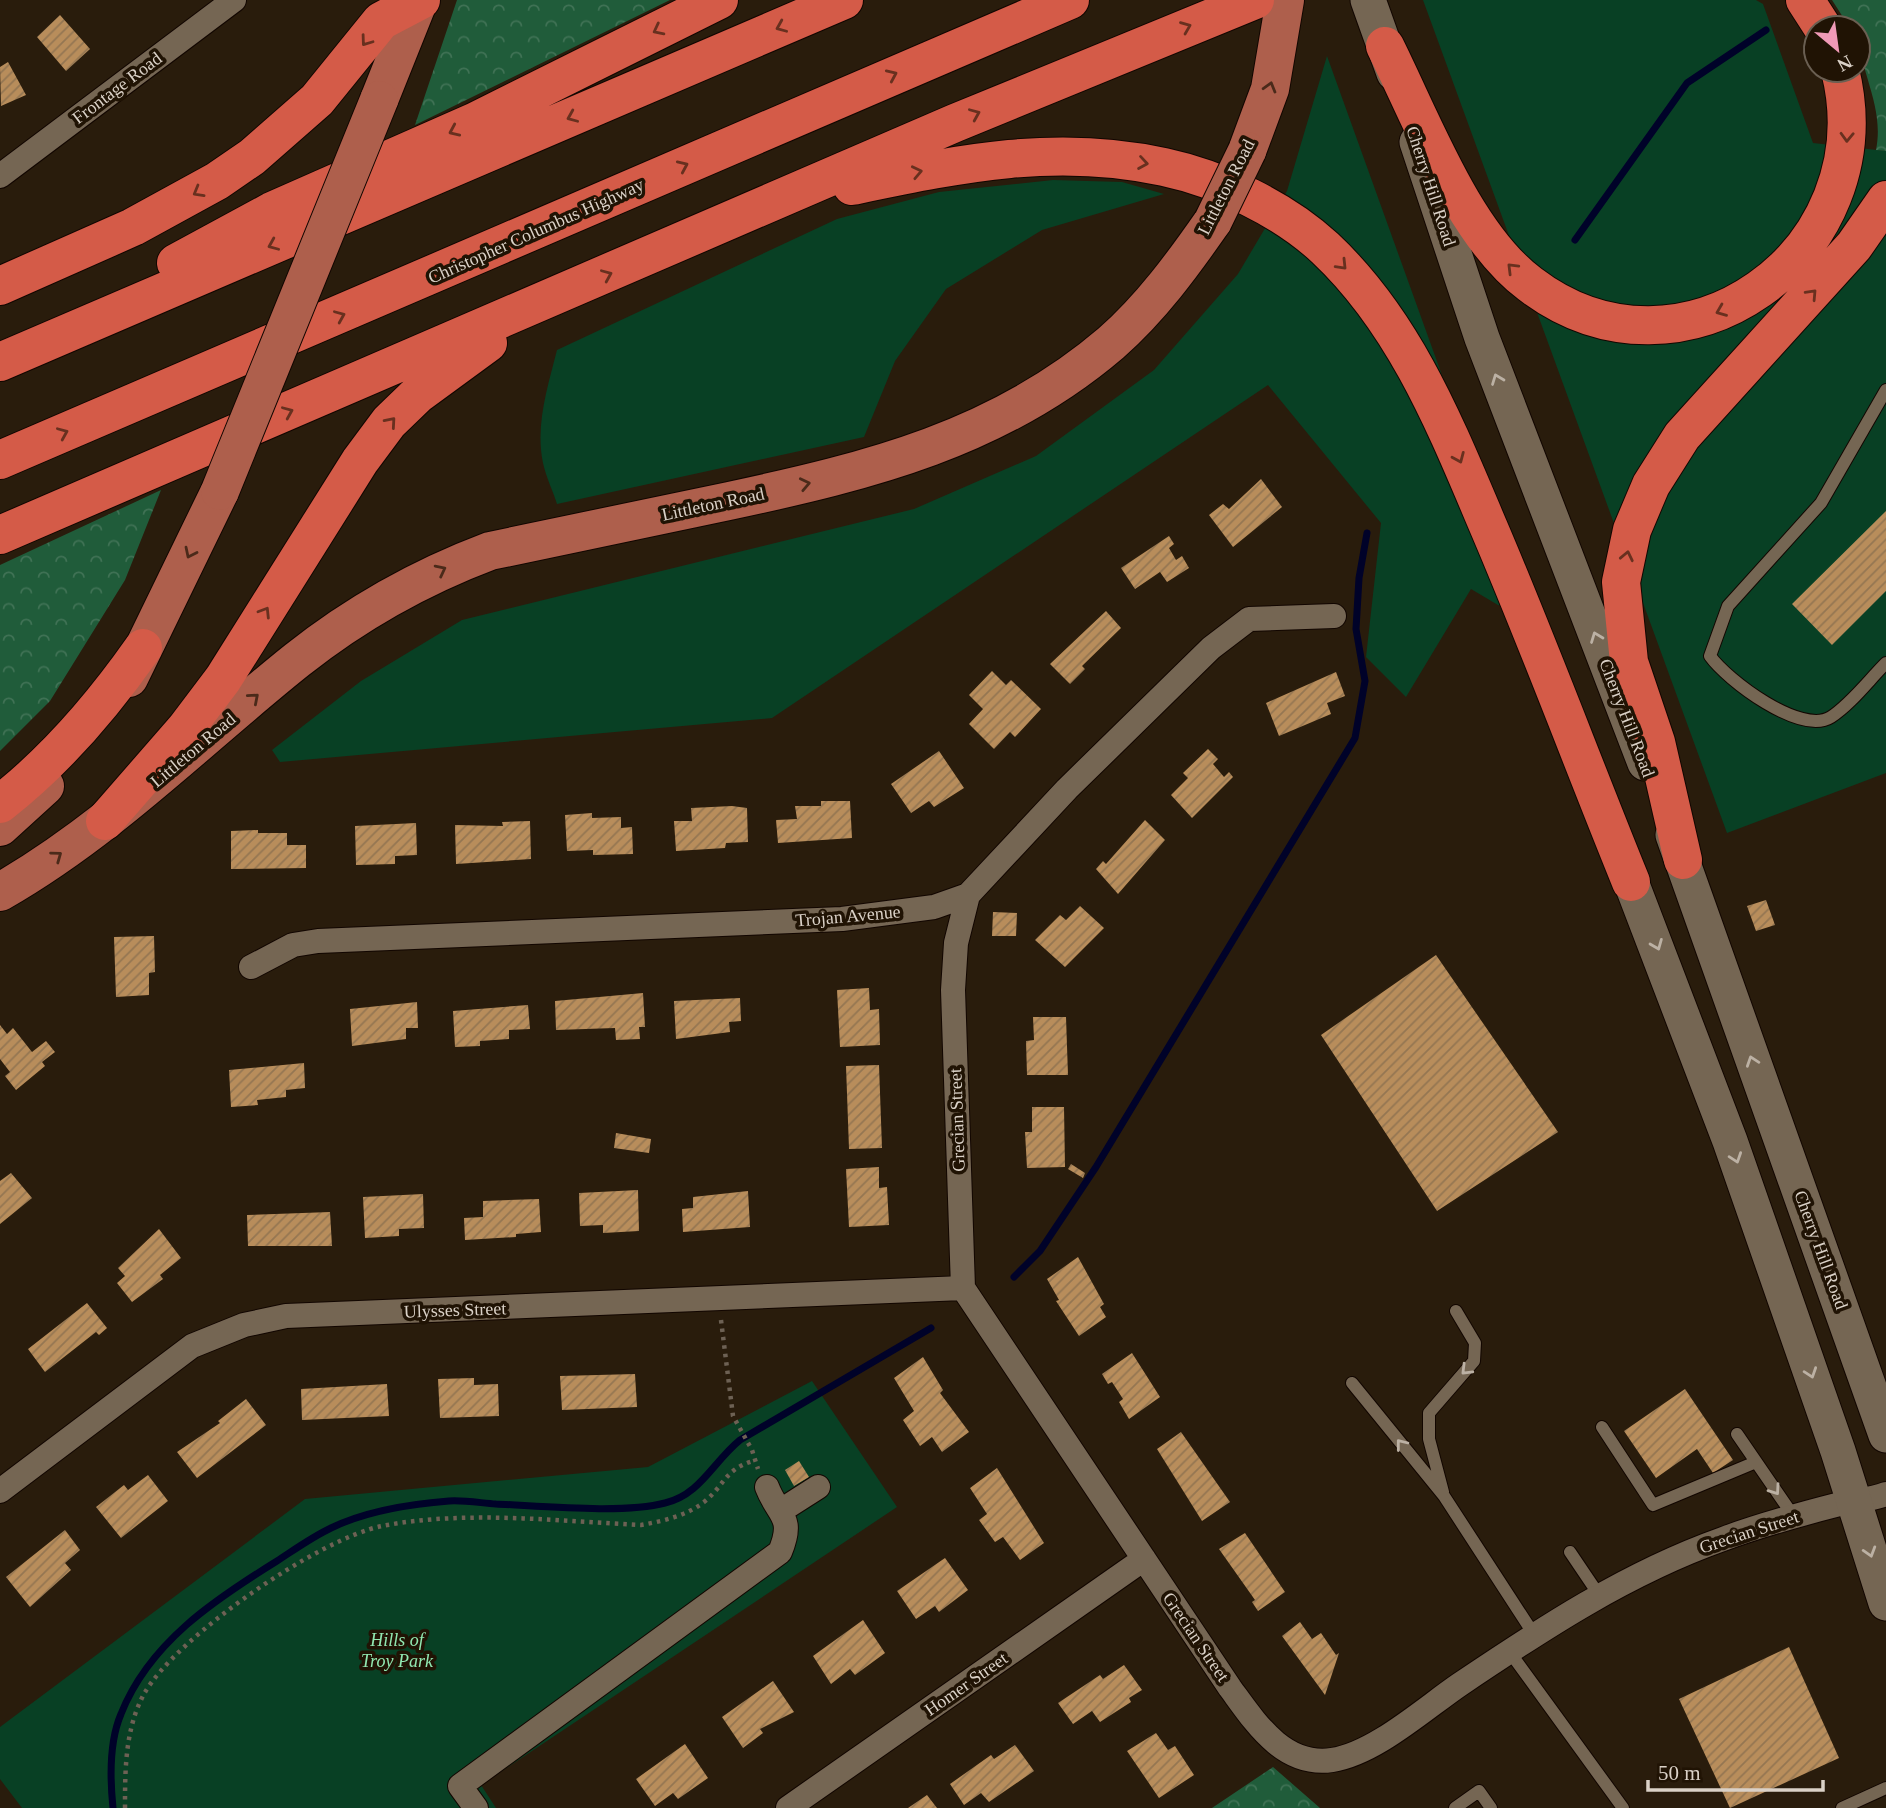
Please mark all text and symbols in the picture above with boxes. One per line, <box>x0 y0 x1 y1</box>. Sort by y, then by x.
north arrow <box>1802 14 1872 84</box>
one-way arrow <box>776 19 788 33</box>
one-way arrow <box>653 22 665 36</box>
one-way arrow <box>1179 22 1191 36</box>
one-way arrow <box>362 34 374 46</box>
street label: Frontage Road <box>68 48 166 128</box>
text: N <box>1834 51 1856 76</box>
one-way arrow <box>885 69 897 83</box>
one-way arrow <box>1262 81 1277 93</box>
one-way arrow <box>567 109 580 123</box>
one-way arrow <box>969 109 981 123</box>
one-way arrow <box>449 123 461 137</box>
street label: Cherry Hill Road <box>1402 123 1460 249</box>
one-way arrow <box>1840 132 1855 143</box>
street label: Littleton Road <box>1193 136 1259 238</box>
one-way arrow <box>1137 155 1149 170</box>
one-way arrow <box>677 161 689 175</box>
one-way arrow <box>911 166 923 181</box>
street label: Christopher Columbus Highway <box>425 174 647 288</box>
one-way arrow <box>193 184 205 197</box>
one-way arrow <box>268 237 280 251</box>
one-way arrow <box>1333 257 1346 270</box>
one-way arrow <box>1507 263 1520 276</box>
one-way arrow <box>600 269 612 283</box>
one-way arrow <box>1804 289 1816 302</box>
one-way arrow <box>1716 303 1728 317</box>
one-way arrow <box>333 310 345 324</box>
one-way arrow <box>1491 373 1505 385</box>
one-way arrow <box>281 406 293 420</box>
one-way arrow <box>383 417 395 430</box>
one-way arrow <box>56 427 68 441</box>
one-way arrow <box>1451 452 1465 464</box>
one-way arrow <box>799 478 811 493</box>
street label: Littleton Road <box>660 483 766 525</box>
one-way arrow <box>184 546 198 558</box>
one-way arrow <box>1618 550 1633 562</box>
one-way arrow <box>434 565 446 579</box>
one-way arrow <box>257 606 270 619</box>
one-way arrow <box>1590 632 1604 644</box>
street label: Cherry Hill Road <box>1595 656 1659 780</box>
one-way arrow <box>246 694 259 706</box>
street label: Littleton Road <box>147 709 239 791</box>
one-way arrow <box>49 851 62 864</box>
street label: Trojan Avenue <box>795 901 901 931</box>
one-way arrow <box>1648 939 1662 951</box>
one-way arrow <box>1746 1055 1760 1067</box>
street label: Grecian Street <box>945 1068 969 1172</box>
one-way arrow <box>1728 1152 1742 1164</box>
street label: Cherry Hill Road <box>1790 1188 1852 1312</box>
street label: Ulysses Street <box>403 1298 507 1322</box>
one-way arrow <box>1461 1362 1474 1375</box>
one-way arrow <box>1803 1367 1817 1379</box>
one-way arrow <box>1396 1439 1409 1451</box>
one-way arrow <box>1767 1482 1779 1495</box>
street label: Grecian Street <box>1697 1507 1801 1557</box>
one-way arrow <box>1862 1545 1876 1558</box>
street label: Grecian Street <box>1159 1589 1233 1685</box>
park label: Hills of Troy Park <box>361 1630 434 1671</box>
street label: Homer Street <box>921 1648 1011 1720</box>
scale bar <box>1648 1748 1823 1792</box>
text: 50 m <box>1658 1761 1701 1785</box>

